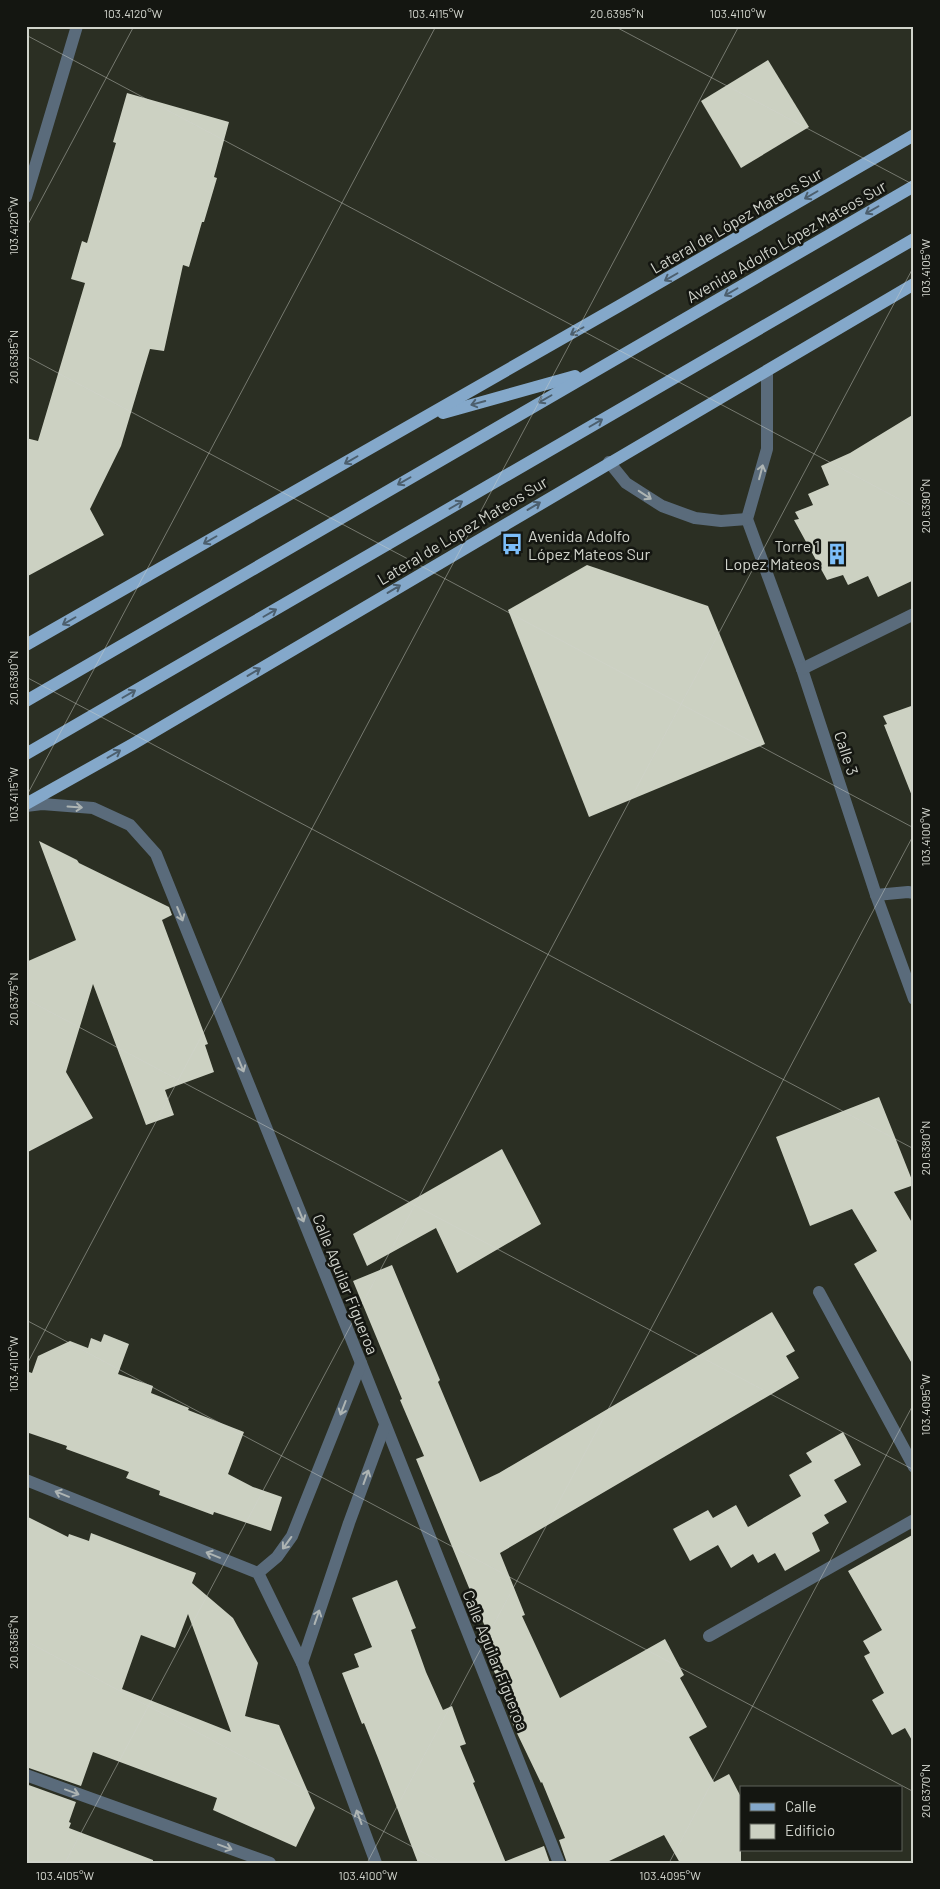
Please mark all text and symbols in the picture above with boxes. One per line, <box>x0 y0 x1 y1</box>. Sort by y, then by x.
text: 103.4120°W <box>104 6 163 20</box>
text: 103.4115°W <box>408 6 464 20</box>
text: 20.6395°N <box>590 6 644 20</box>
text: 103.4110°W <box>710 6 767 20</box>
street label: Lateral de López Mateos Sur <box>647 163 825 277</box>
street label: Avenida Adolfo López Mateos Sur <box>683 176 889 306</box>
one-way arrow <box>804 191 819 200</box>
text: 103.4120°W <box>6 196 20 255</box>
one-way arrow <box>865 206 879 216</box>
text: 103.4105°W <box>918 238 932 297</box>
one-way arrow <box>664 272 678 282</box>
one-way arrow <box>724 287 738 297</box>
one-way arrow <box>570 326 585 336</box>
text: 20.6385°N <box>6 330 20 384</box>
one-way arrow <box>538 395 552 405</box>
one-way arrow <box>470 399 486 409</box>
one-way arrow <box>589 418 603 428</box>
one-way arrow <box>344 455 359 465</box>
one-way arrow <box>757 465 766 481</box>
street label: Lateral de López Mateos Sur <box>374 472 551 588</box>
one-way arrow <box>397 476 412 486</box>
text: 20.6390°N <box>918 479 932 533</box>
one-way arrow <box>637 490 651 500</box>
one-way arrow <box>448 500 463 510</box>
one-way arrow <box>527 501 541 511</box>
place label: Avenida Adolfo López Mateos Sur <box>528 526 650 563</box>
bus stop icon: Avenida Adolfo López Mateos Sur <box>499 531 525 557</box>
one-way arrow <box>203 536 217 546</box>
place label: Torre 1 Lopez Mateos <box>725 536 820 573</box>
building icon: Torre 1 Lopez Mateos <box>824 541 850 567</box>
one-way arrow <box>387 584 401 594</box>
one-way arrow <box>262 607 276 617</box>
one-way arrow <box>62 616 76 626</box>
text: 20.6380°N <box>6 651 20 705</box>
one-way arrow <box>247 666 261 676</box>
one-way arrow <box>121 689 136 699</box>
street label: Calle 3 <box>831 729 863 777</box>
one-way arrow <box>107 749 122 759</box>
text: 103.4115°W <box>6 767 20 823</box>
one-way arrow <box>67 802 83 811</box>
text: 103.4100°W <box>918 807 932 866</box>
one-way arrow <box>176 906 185 921</box>
text: 20.6375°N <box>6 972 20 1026</box>
one-way arrow <box>236 1057 246 1072</box>
text: 20.6380°N <box>918 1121 932 1175</box>
one-way arrow <box>298 1208 307 1223</box>
street label: Calle Aguilar Figueroa <box>309 1211 383 1357</box>
text: 103.4110°W <box>6 1335 20 1392</box>
text: 103.4095°W <box>918 1374 932 1436</box>
one-way arrow <box>338 1400 347 1415</box>
one-way arrow <box>362 1470 371 1485</box>
one-way arrow <box>55 1489 70 1498</box>
one-way arrow <box>282 1536 292 1550</box>
one-way arrow <box>206 1550 221 1559</box>
street label: Calle Aguilar Figueroa <box>459 1587 533 1733</box>
one-way arrow <box>313 1610 323 1626</box>
text: 20.6365°N <box>6 1615 20 1669</box>
text: 20.6370°N <box>918 1764 932 1818</box>
legend <box>740 1786 902 1852</box>
one-way arrow <box>64 1787 80 1797</box>
text: Calle <box>785 1797 817 1815</box>
one-way arrow <box>354 1810 363 1825</box>
text: Edificio <box>785 1821 835 1839</box>
one-way arrow <box>217 1843 232 1852</box>
text: 103.4105°W <box>36 1868 95 1882</box>
text: 103.4100°W <box>339 1868 398 1882</box>
text: 103.4095°W <box>639 1868 701 1882</box>

